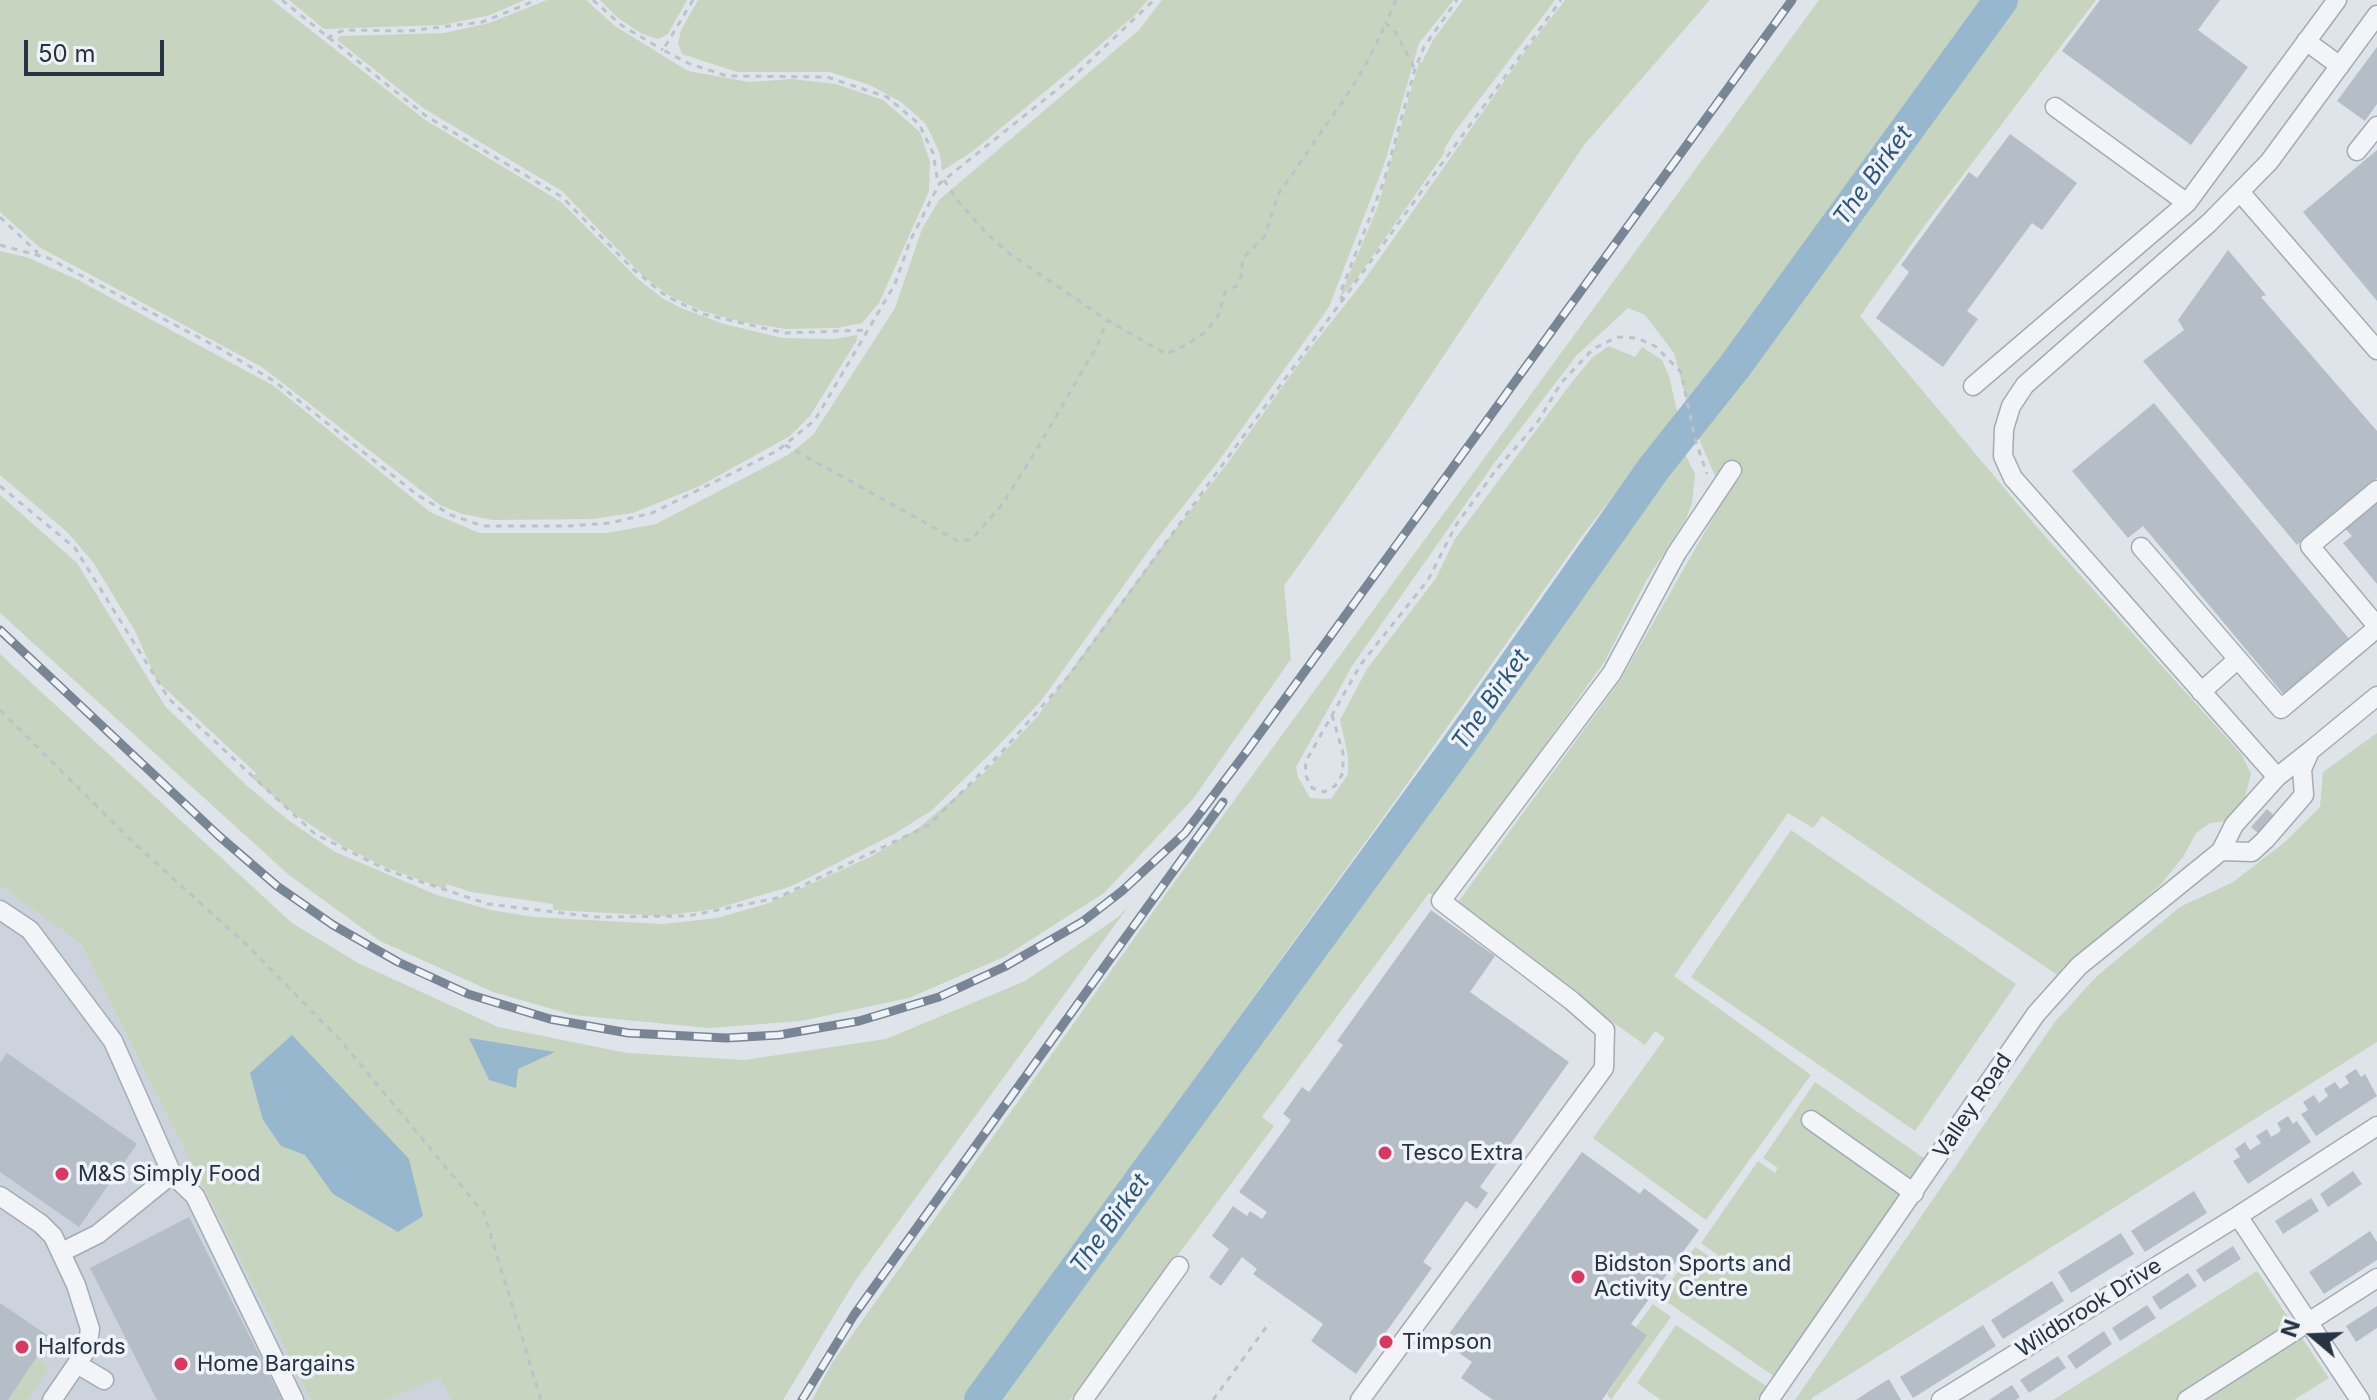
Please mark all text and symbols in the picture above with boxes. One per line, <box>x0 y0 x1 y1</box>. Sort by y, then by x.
scale bar <box>28 24 168 74</box>
text: 50 m <box>38 39 96 68</box>
water label: The Birket <box>1827 121 1919 231</box>
water label: The Birket <box>1446 644 1536 756</box>
street label: Valley Road <box>1928 1048 2018 1164</box>
place label: Tesco Extra <box>1401 1140 1523 1166</box>
marker: Tesco Extra <box>1376 1144 1394 1162</box>
place label: M&S Simply Food <box>78 1161 260 1187</box>
marker: M&S Simply Food <box>53 1165 71 1183</box>
water label: The Birket <box>1064 1169 1156 1279</box>
place label: Bidston Sports and Activity Centre <box>1594 1251 1791 1302</box>
street label: Wildbrook Drive <box>2011 1253 2167 1363</box>
marker: Bidston Sports and Activity Centre <box>1569 1268 1587 1286</box>
north arrow <box>2273 1296 2353 1376</box>
text: N <box>2275 1316 2305 1340</box>
place label: Timpson <box>1402 1329 1492 1355</box>
marker: Timpson <box>1377 1333 1395 1351</box>
place label: Halfords <box>38 1334 126 1360</box>
marker: Halfords <box>13 1338 31 1356</box>
place label: Home Bargains <box>197 1351 355 1377</box>
marker: Home Bargains <box>172 1355 190 1373</box>

